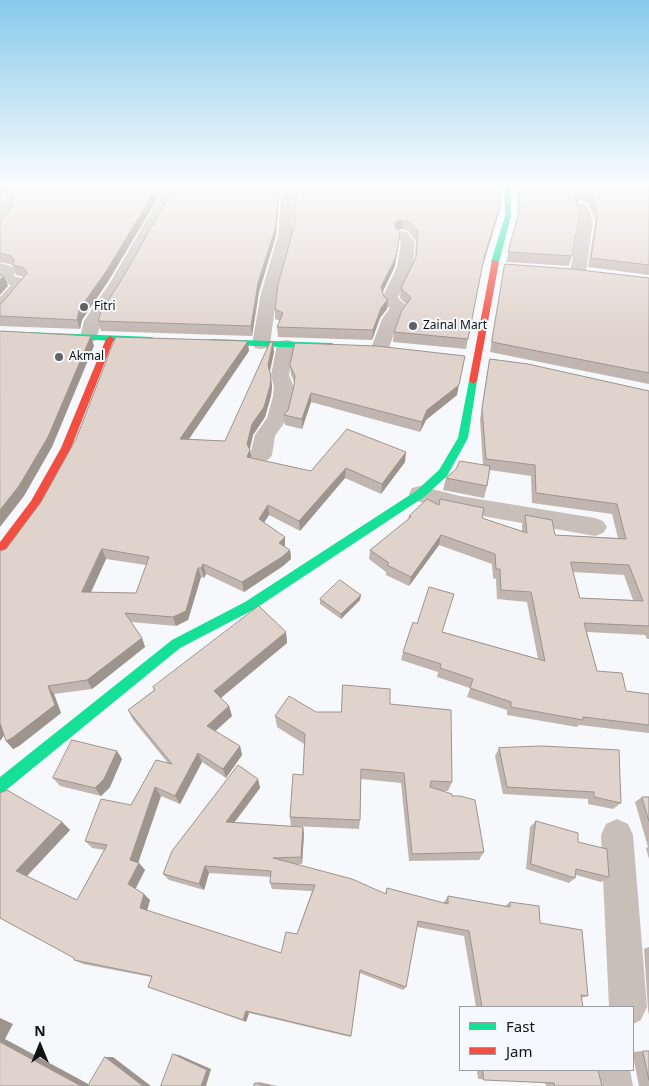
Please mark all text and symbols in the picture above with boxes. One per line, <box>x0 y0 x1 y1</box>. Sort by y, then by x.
place label: Fitri <box>94 300 116 314</box>
marker: Fitri <box>78 301 90 313</box>
place label: Zainal Mart <box>423 319 487 333</box>
marker: Zainal Mart <box>407 320 419 332</box>
place label: Akmal <box>69 350 104 364</box>
marker: Akmal <box>53 351 65 363</box>
legend <box>459 1006 634 1071</box>
text: Fast <box>506 1016 535 1036</box>
north arrow <box>15 1021 65 1071</box>
text: N <box>34 1021 46 1040</box>
text: Jam <box>506 1041 533 1061</box>

